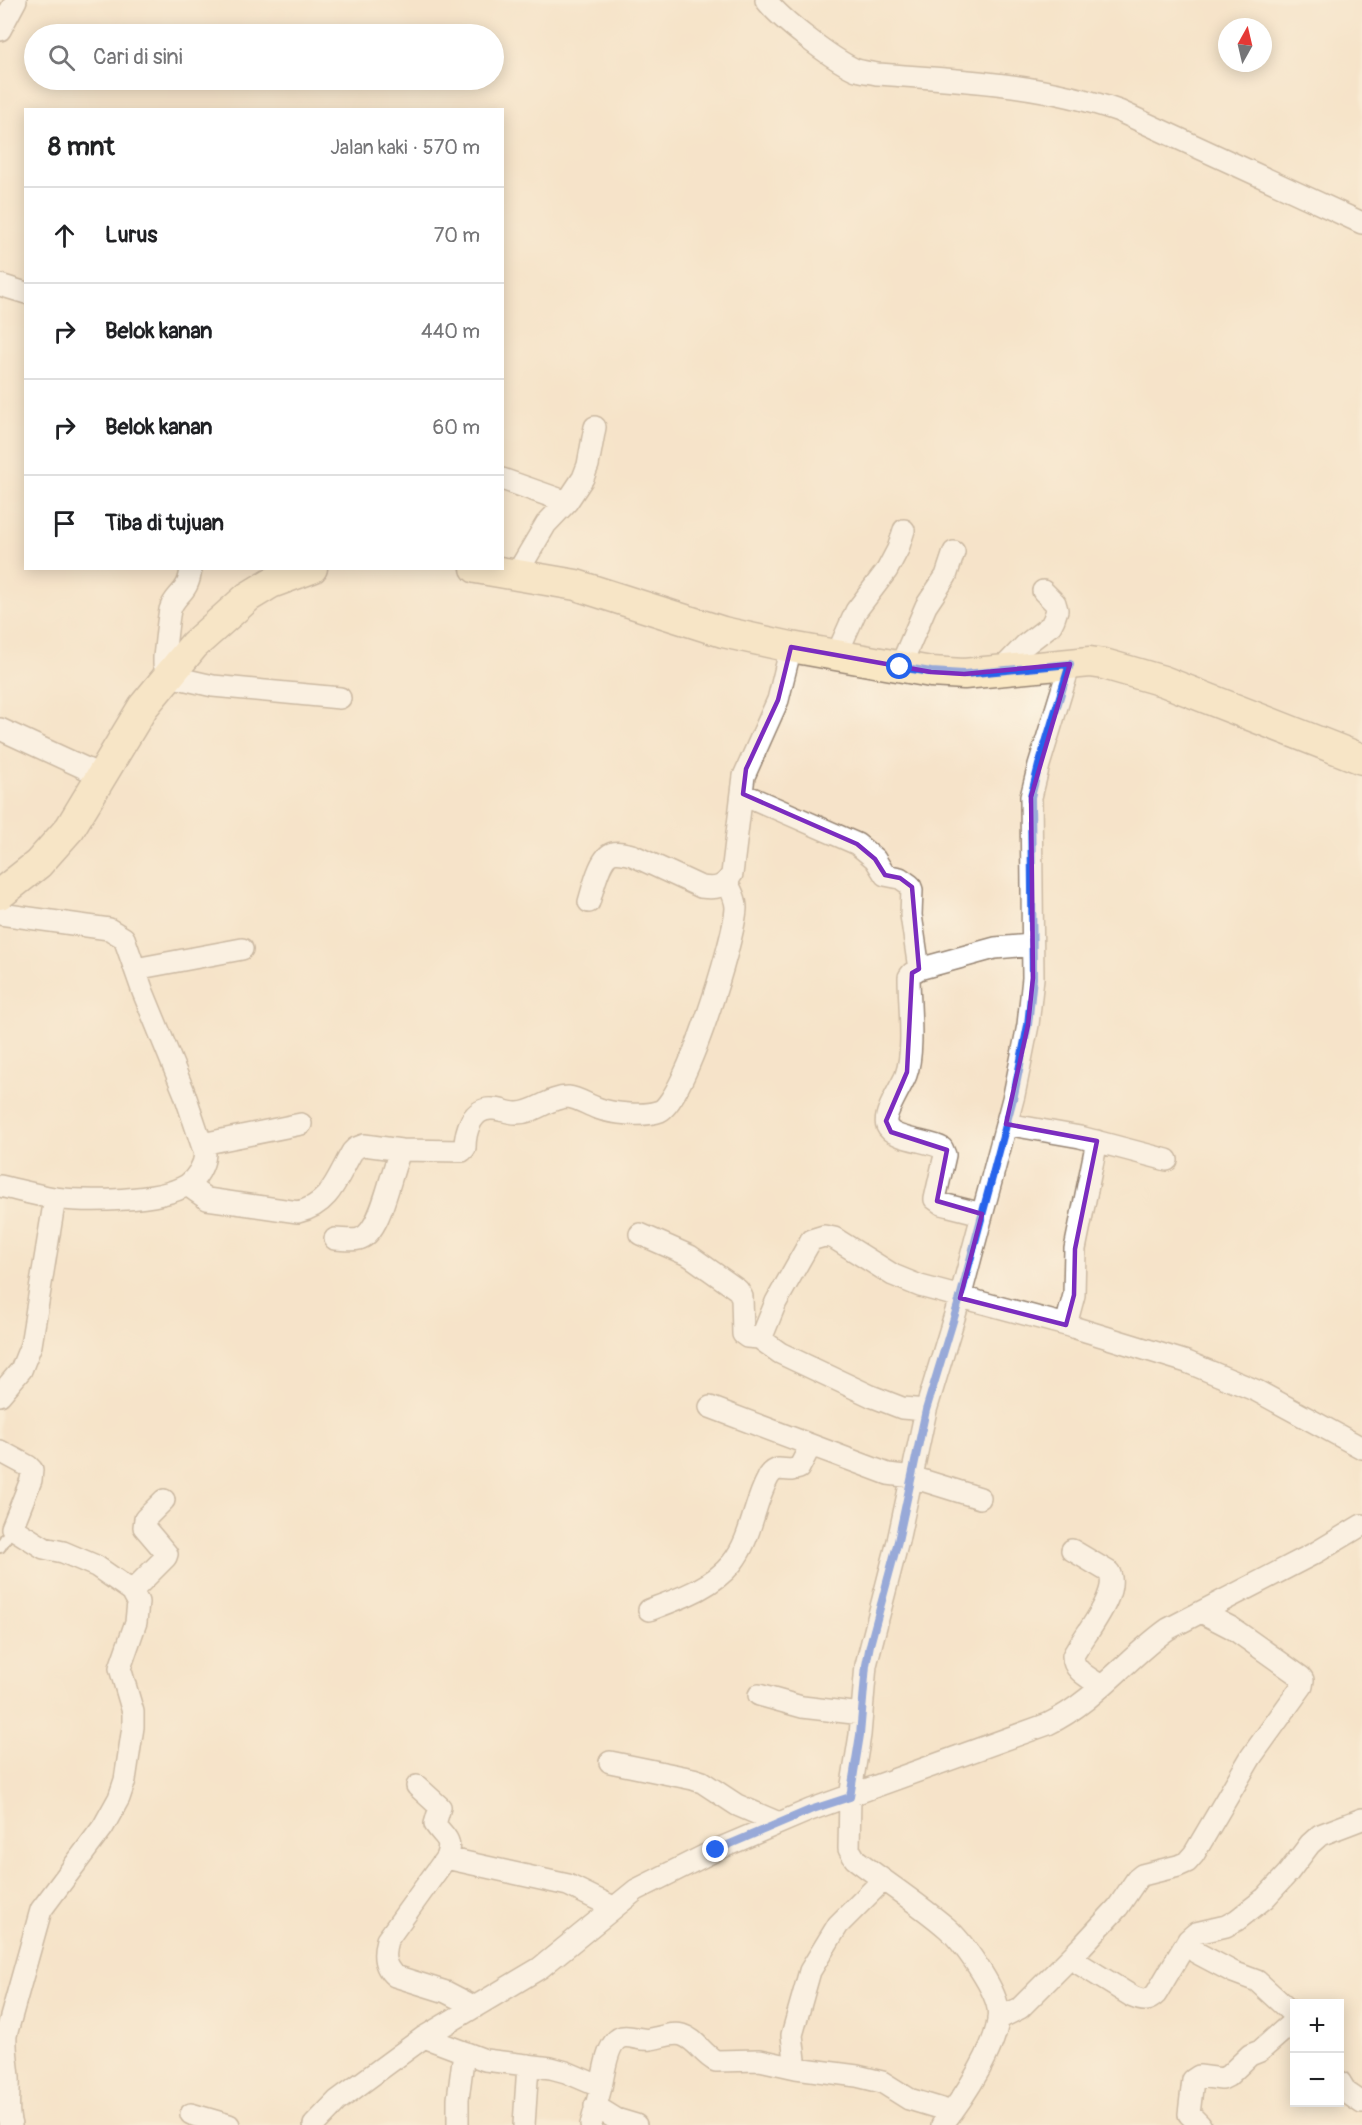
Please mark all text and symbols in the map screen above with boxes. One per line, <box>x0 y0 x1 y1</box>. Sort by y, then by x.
north arrow <box>1218 18 1272 72</box>
search box <box>24 24 504 90</box>
icon: search <box>45 41 78 74</box>
text: Cari di sini <box>93 43 183 71</box>
text: 8 mnt <box>48 131 115 163</box>
text: Jalan kaki · 570 m <box>330 135 480 160</box>
icon: ahead <box>48 219 81 252</box>
text: Lurus <box>105 221 157 249</box>
text: 70 m <box>434 223 480 248</box>
icon: right <box>48 315 81 348</box>
text: Belok kanan <box>105 317 213 345</box>
text: 440 m <box>421 319 480 344</box>
icon: right <box>48 411 81 444</box>
text: Belok kanan <box>105 413 213 441</box>
text: 60 m <box>433 415 480 440</box>
icon: arrive <box>48 507 81 540</box>
text: Tiba di tujuan <box>105 509 224 537</box>
route start <box>886 653 912 679</box>
route end <box>702 1836 728 1862</box>
map controls <box>1290 1999 1344 2107</box>
button: + <box>1290 1999 1344 2053</box>
button: − <box>1290 2053 1344 2107</box>

